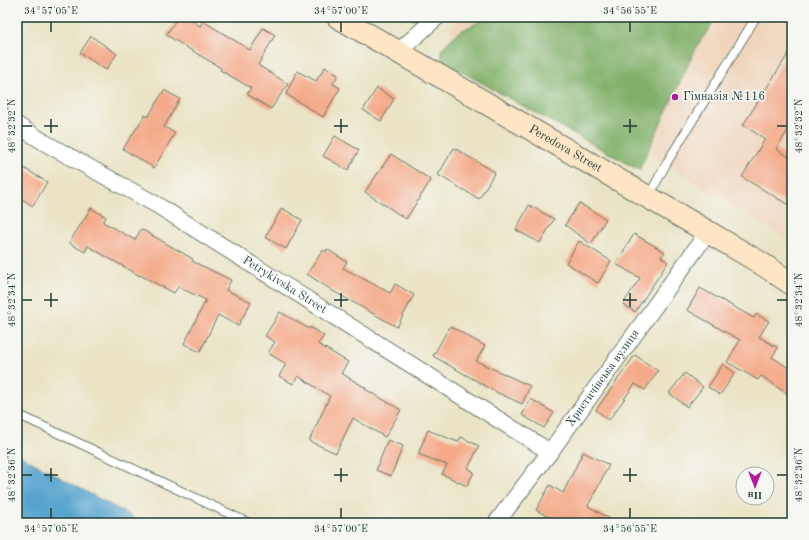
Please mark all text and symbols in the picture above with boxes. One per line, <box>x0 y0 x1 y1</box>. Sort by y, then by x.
text: 34°57'05"E <box>24 6 78 16</box>
text: 34°57'00"E <box>314 6 368 16</box>
text: 34°56'55"E <box>603 6 657 16</box>
place label: Гімназія №116 <box>683 90 765 103</box>
marker: Гімназія №116 <box>670 92 680 102</box>
text: 48°32'32"N <box>7 98 17 153</box>
text: 48°32'32"N <box>794 98 804 153</box>
street label: Peredova Street <box>527 123 604 175</box>
street label: Petrykivska Street <box>240 254 329 316</box>
text: 48°32'34"N <box>7 272 17 327</box>
text: 48°32'34"N <box>794 272 804 327</box>
street label: Христичівська вулиця <box>564 327 642 429</box>
text: 48°32'36"N <box>7 447 17 502</box>
text: 48°32'36"N <box>794 447 804 502</box>
north arrow <box>735 466 775 506</box>
text: Пн <box>747 489 763 500</box>
text: 34°57'05"E <box>24 524 78 534</box>
text: 34°57'00"E <box>314 524 368 534</box>
text: 34°56'55"E <box>603 524 657 534</box>

